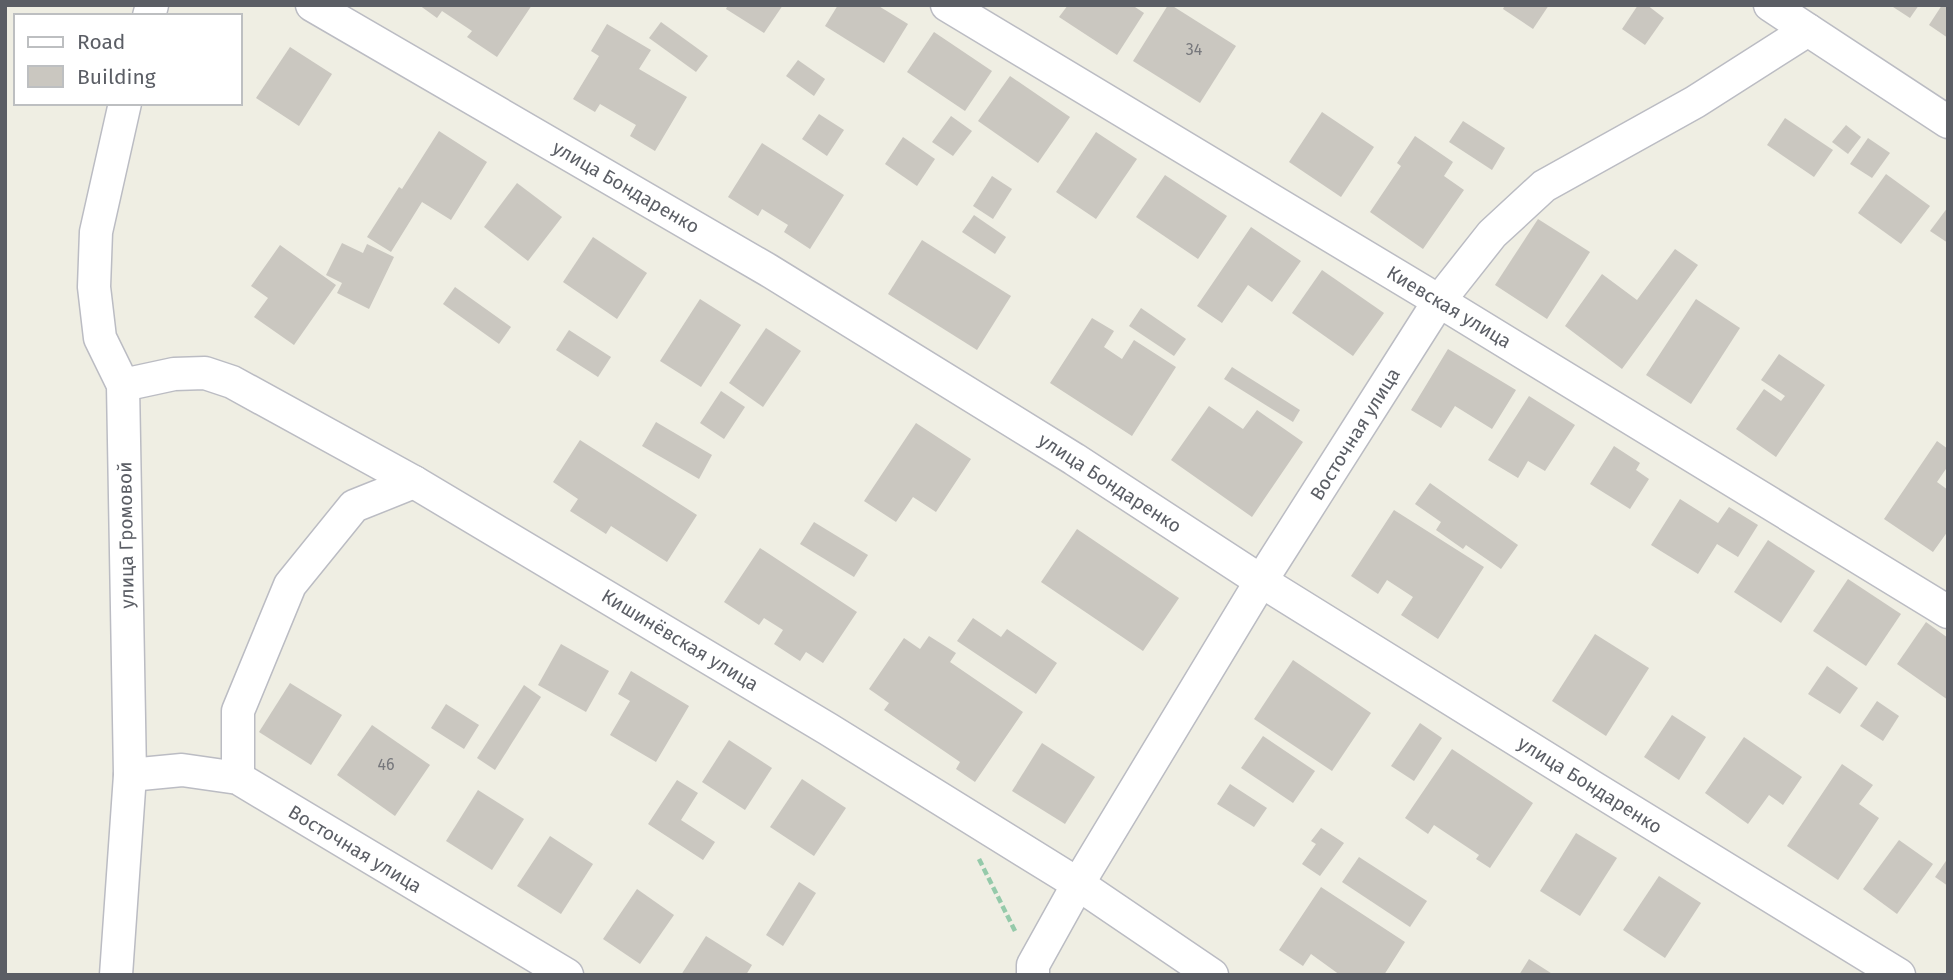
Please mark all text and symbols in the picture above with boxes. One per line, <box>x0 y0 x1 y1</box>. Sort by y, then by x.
legend <box>14 14 242 105</box>
text: Road <box>77 29 125 55</box>
house number: 34 <box>1186 40 1203 59</box>
text: Building <box>77 64 156 90</box>
street label: улица Бондаренко <box>548 136 704 238</box>
street label: Киевская улица <box>1383 261 1515 353</box>
street label: Восточная улица <box>1305 364 1405 504</box>
street label: улица Бондаренко <box>1034 428 1186 538</box>
street label: улица Громовой <box>113 461 139 609</box>
street label: Кишинёвская улица <box>597 584 763 696</box>
street label: улица Бондаренко <box>1514 731 1666 839</box>
house number: 46 <box>377 755 395 774</box>
street label: Восточная улица <box>284 800 426 898</box>

